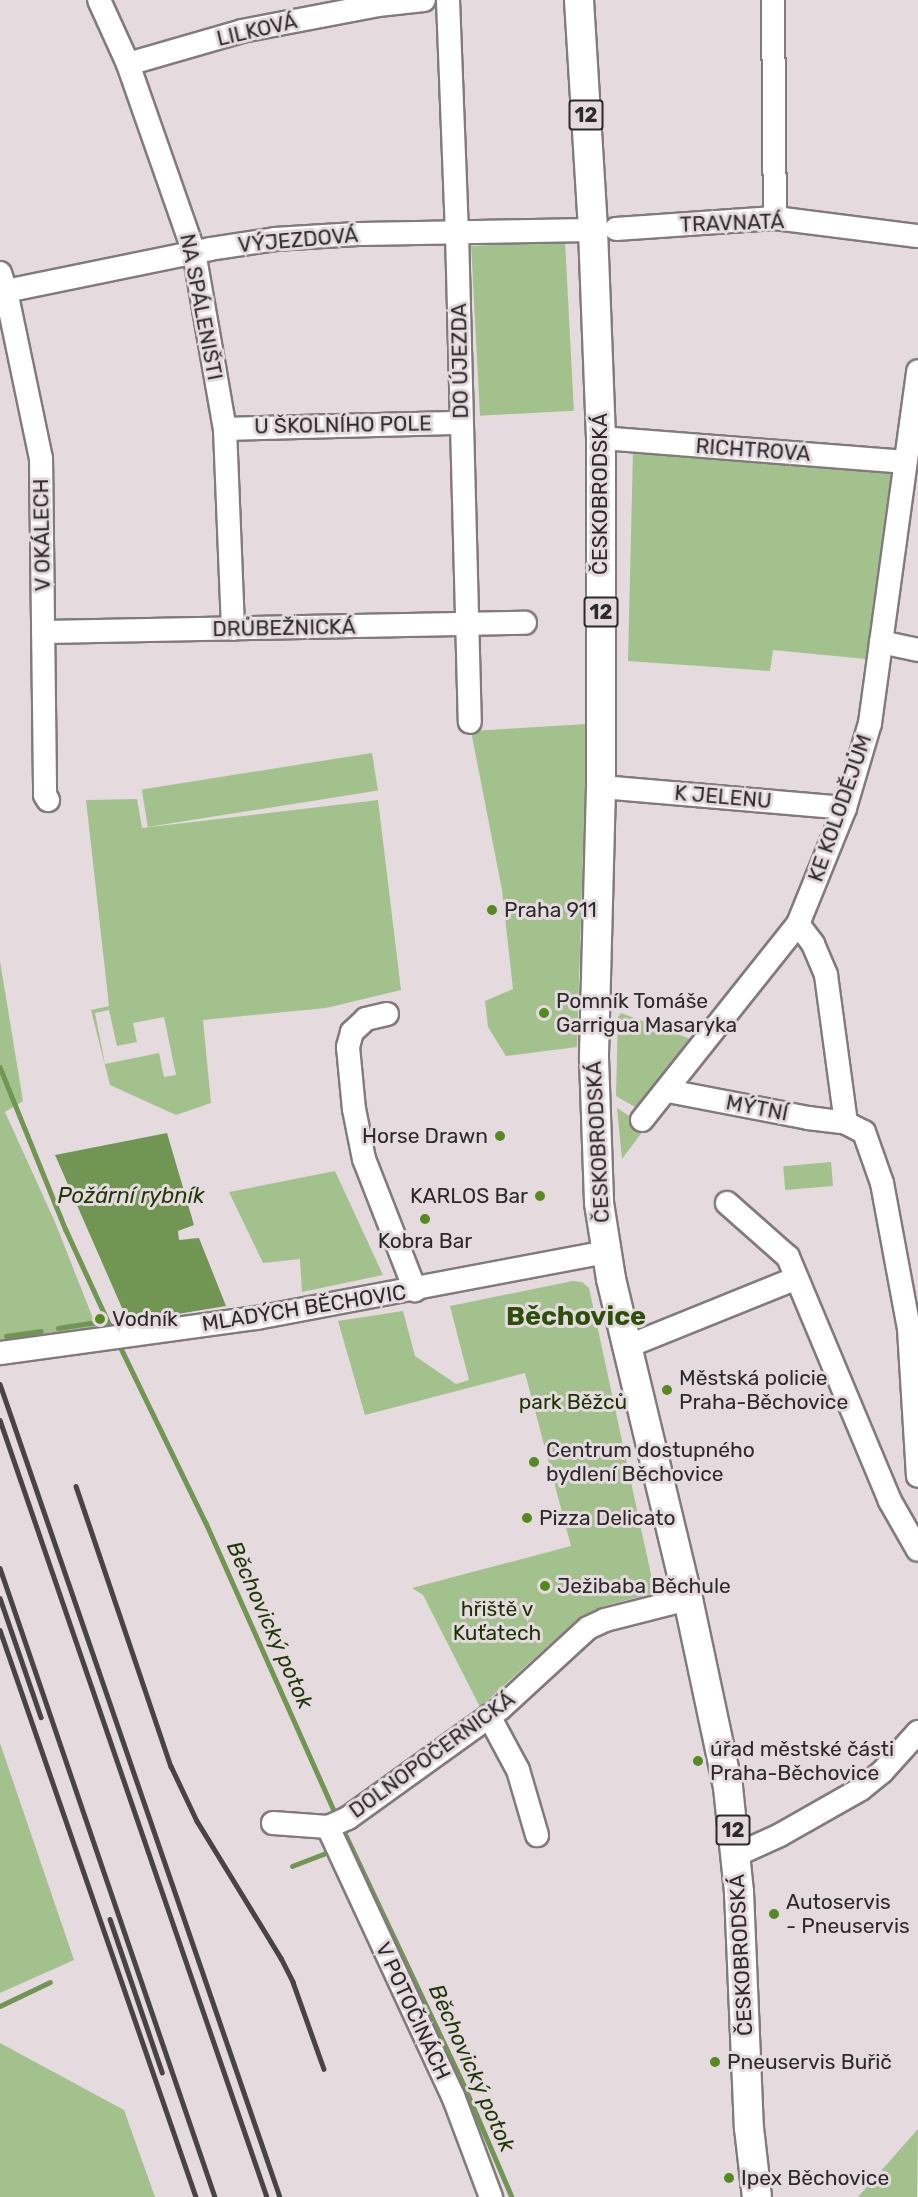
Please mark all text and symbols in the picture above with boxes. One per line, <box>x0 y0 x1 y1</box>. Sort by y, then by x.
street label: LILKOVÁ <box>214 9 300 51</box>
road number: 12 <box>568 98 604 132</box>
street label: TRAVNATÁ <box>679 209 785 237</box>
street label: VÝJEZDOVÁ <box>237 222 359 258</box>
street label: NA SPÁLENIŠTI <box>174 231 228 383</box>
street label: DO ÚJEZDA <box>446 303 474 419</box>
street label: U ŠKOLNÍHO POLE <box>254 411 432 439</box>
street label: ČESKOBRODSKÁ <box>587 413 613 575</box>
street label: RICHTROVA <box>695 433 811 467</box>
street label: V OKÁLECH <box>28 478 56 592</box>
road number: 12 <box>583 595 619 629</box>
street label: DRŮBEŽNICKÁ <box>212 614 356 642</box>
street label: KE KOLODĚJŮM <box>803 731 877 885</box>
street label: K JELENU <box>673 780 773 814</box>
place label: Praha 911 <box>504 897 597 923</box>
marker: Praha 911 <box>485 903 499 917</box>
place label: Pomník Tomáše Garrigua Masaryka <box>556 988 737 1038</box>
marker: Pomník Tomáše Garrigua Masaryka <box>537 1006 551 1020</box>
street label: ČESKOBRODSKÁ <box>581 1060 615 1224</box>
street label: MÝTNÍ <box>724 1090 790 1126</box>
place label: Horse Drawn <box>362 1123 488 1149</box>
marker: Horse Drawn <box>493 1129 507 1143</box>
water label: Požární rybník <box>57 1183 205 1209</box>
place label: KARLOS Bar <box>410 1183 528 1209</box>
marker: KARLOS Bar <box>533 1189 547 1203</box>
marker: Kobra Bar <box>418 1212 432 1226</box>
place label: Kobra Bar <box>378 1228 472 1254</box>
street label: MLADÝCH BĚCHOVIC <box>200 1279 408 1337</box>
district label: Běchovice <box>506 1301 646 1333</box>
place label: Vodník <box>112 1306 178 1332</box>
marker: Vodník <box>93 1312 107 1326</box>
place label: Městská policie Praha-Běchovice <box>679 1365 848 1415</box>
marker: Městská policie Praha-Běchovice <box>660 1383 674 1397</box>
park label: park Běžců <box>519 1389 627 1415</box>
place label: Centrum dostupného bydlení Běchovice <box>546 1437 755 1487</box>
marker: Centrum dostupného bydlení Běchovice <box>527 1455 541 1469</box>
place label: Pizza Delicato <box>539 1505 675 1531</box>
marker: Pizza Delicato <box>520 1511 534 1525</box>
water label: Běchovický potok <box>221 1537 319 1713</box>
place label: Ježibaba Běchule <box>557 1573 731 1599</box>
marker: Ježibaba Běchule <box>538 1579 552 1593</box>
park label: hřiště v Kuťatech <box>453 1596 541 1646</box>
street label: DOLNOPOČERNICKÁ <box>344 1686 520 1824</box>
place label: úřad městské části Praha-Běchovice <box>710 1736 894 1786</box>
marker: úřad městské části Praha-Běchovice <box>691 1754 705 1768</box>
road number: 12 <box>715 1813 751 1847</box>
street label: ČESKOBRODSKÁ <box>724 1873 758 2037</box>
place label: Autoservis - Pneuservis <box>786 1889 910 1939</box>
marker: Autoservis - Pneuservis <box>767 1907 781 1921</box>
street label: V POTOČINÁCH <box>370 1938 456 2084</box>
water label: Běchovický potok <box>423 1980 521 2156</box>
place label: Pneuservis Buřič <box>727 2049 892 2075</box>
marker: Pneuservis Buřič <box>708 2055 722 2069</box>
place label: Ipex Běchovice <box>741 2165 889 2191</box>
marker: Ipex Běchovice <box>722 2171 736 2185</box>

